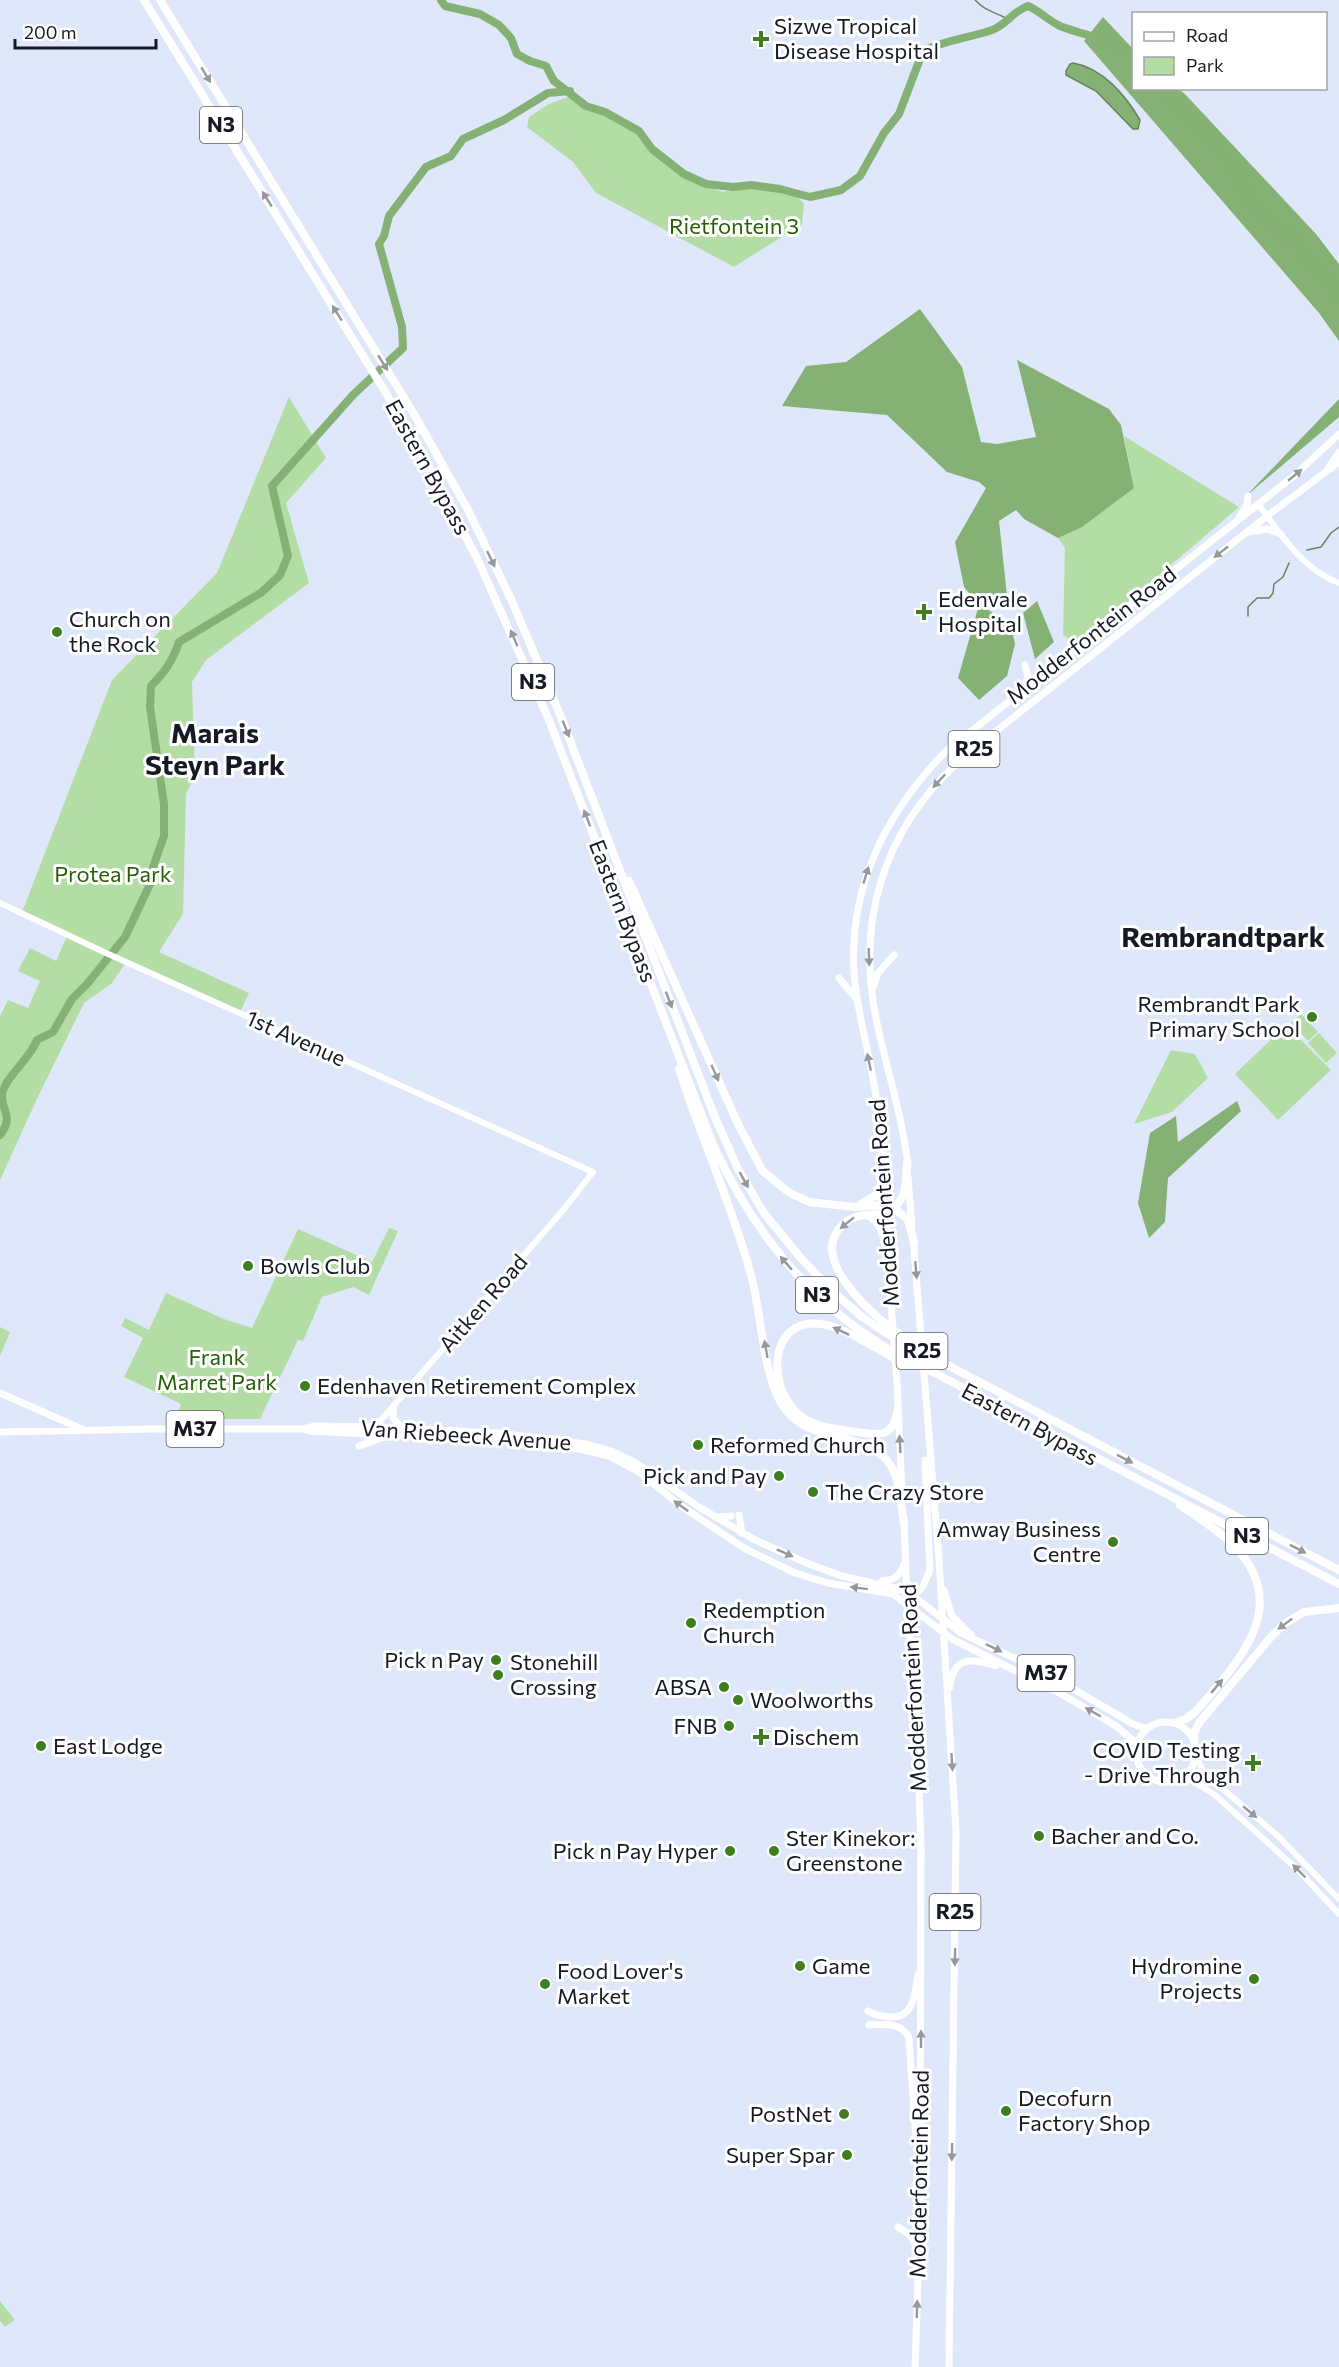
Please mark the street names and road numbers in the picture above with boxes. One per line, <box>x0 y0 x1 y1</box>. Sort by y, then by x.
road number: N3 <box>200 107 242 143</box>
street label: Eastern Bypass <box>380 394 477 539</box>
street label: Modderfontein Road <box>1000 560 1181 709</box>
road number: N3 <box>512 664 554 700</box>
road number: R25 <box>948 731 1000 767</box>
street label: Eastern Bypass <box>584 836 663 986</box>
street label: 1st Avenue <box>242 1004 350 1071</box>
street label: Modderfontein Road <box>863 1098 904 1308</box>
street label: Aitken Road <box>433 1248 533 1357</box>
road number: N3 <box>796 1277 838 1313</box>
road number: R25 <box>896 1333 948 1369</box>
street label: Eastern Bypass <box>957 1376 1103 1471</box>
road number: M37 <box>166 1411 224 1447</box>
street label: Van Riebeeck Avenue <box>360 1414 572 1455</box>
road number: N3 <box>1226 1518 1268 1554</box>
street label: Modderfontein Road <box>894 1583 931 1793</box>
road number: M37 <box>1018 1655 1074 1691</box>
road number: R25 <box>930 1894 980 1930</box>
street label: Modderfontein Road <box>903 2070 934 2278</box>

